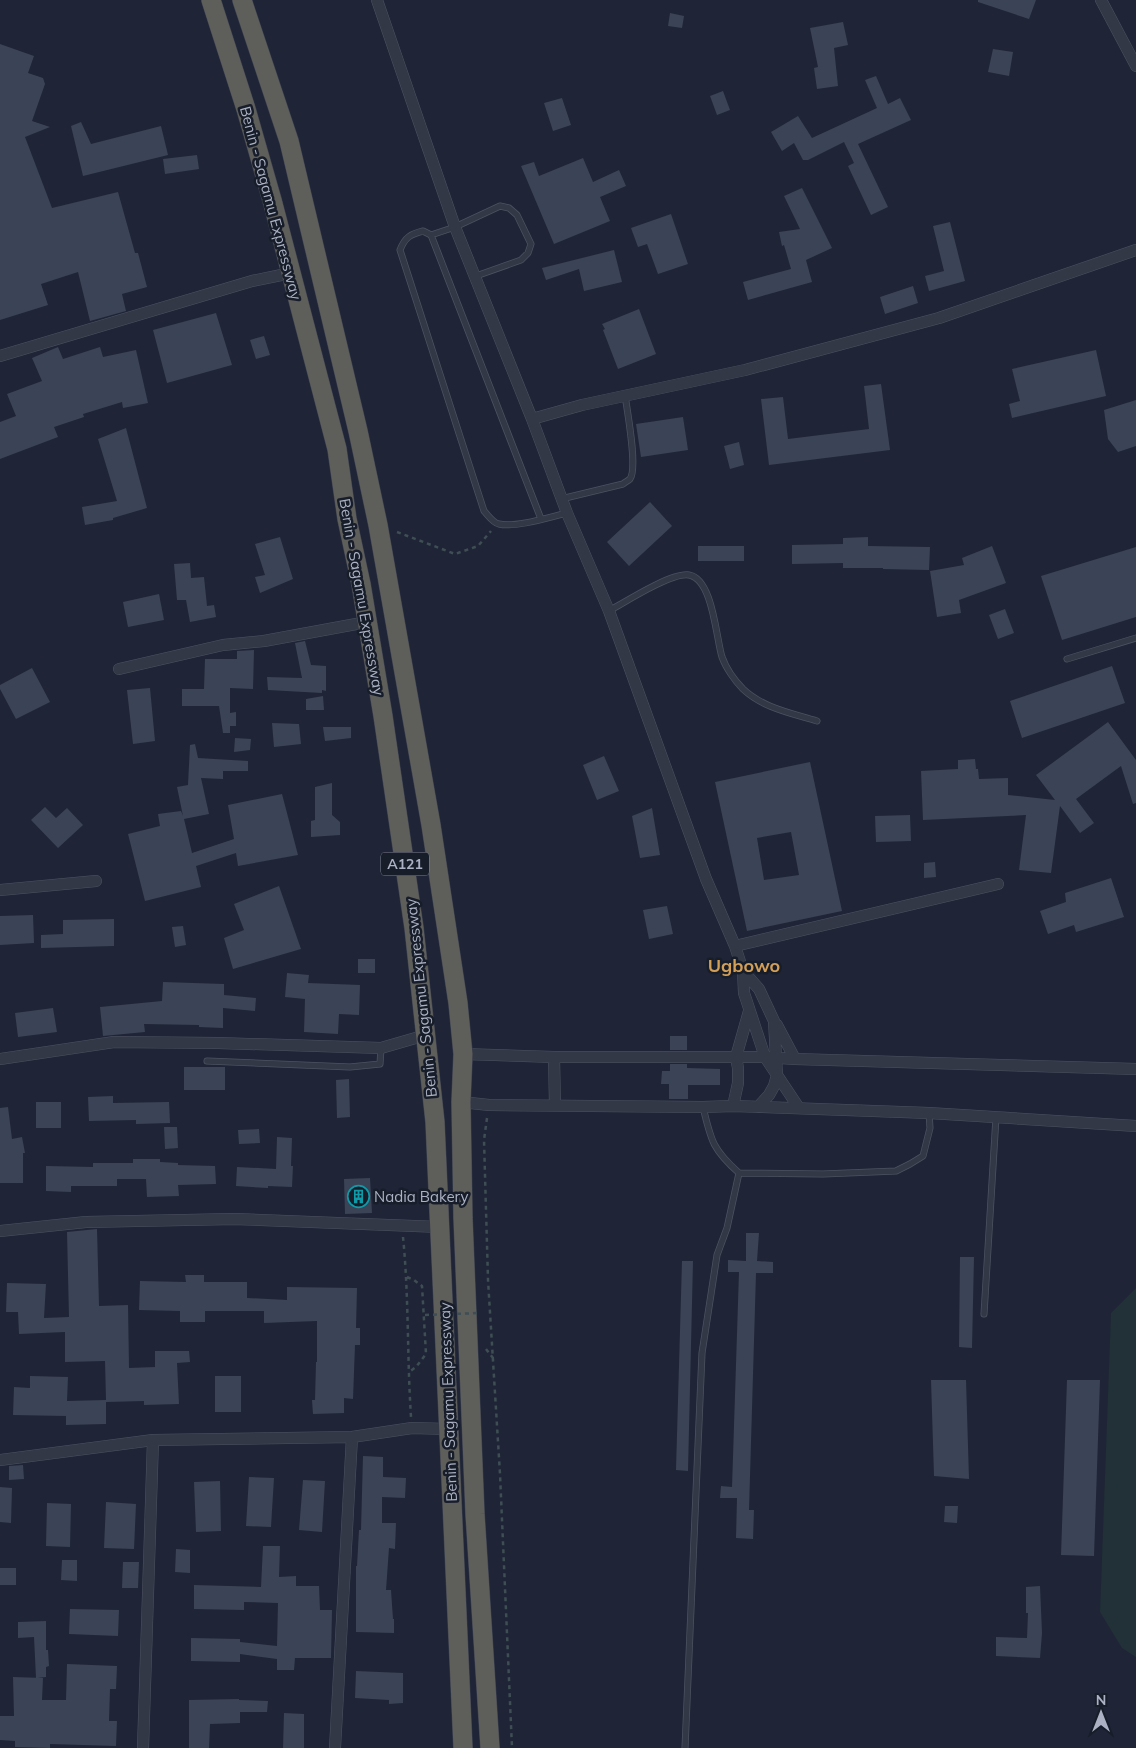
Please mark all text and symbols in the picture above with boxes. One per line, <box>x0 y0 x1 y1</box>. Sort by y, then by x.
street label: Benin - Sagamu Expressway <box>236 104 306 302</box>
street label: Benin - Sagamu Expressway <box>335 497 389 697</box>
road number: A121 <box>381 852 429 876</box>
street label: Benin - Sagamu Expressway <box>401 898 441 1098</box>
district label: Ugbowo <box>708 954 780 977</box>
building icon: Nadia Bakery <box>346 1184 370 1208</box>
place label: Nadia Bakery <box>374 1187 468 1206</box>
street label: Benin - Sagamu Expressway <box>435 1302 461 1502</box>
north arrow <box>1076 1688 1126 1738</box>
text: N <box>1096 1691 1106 1709</box>

